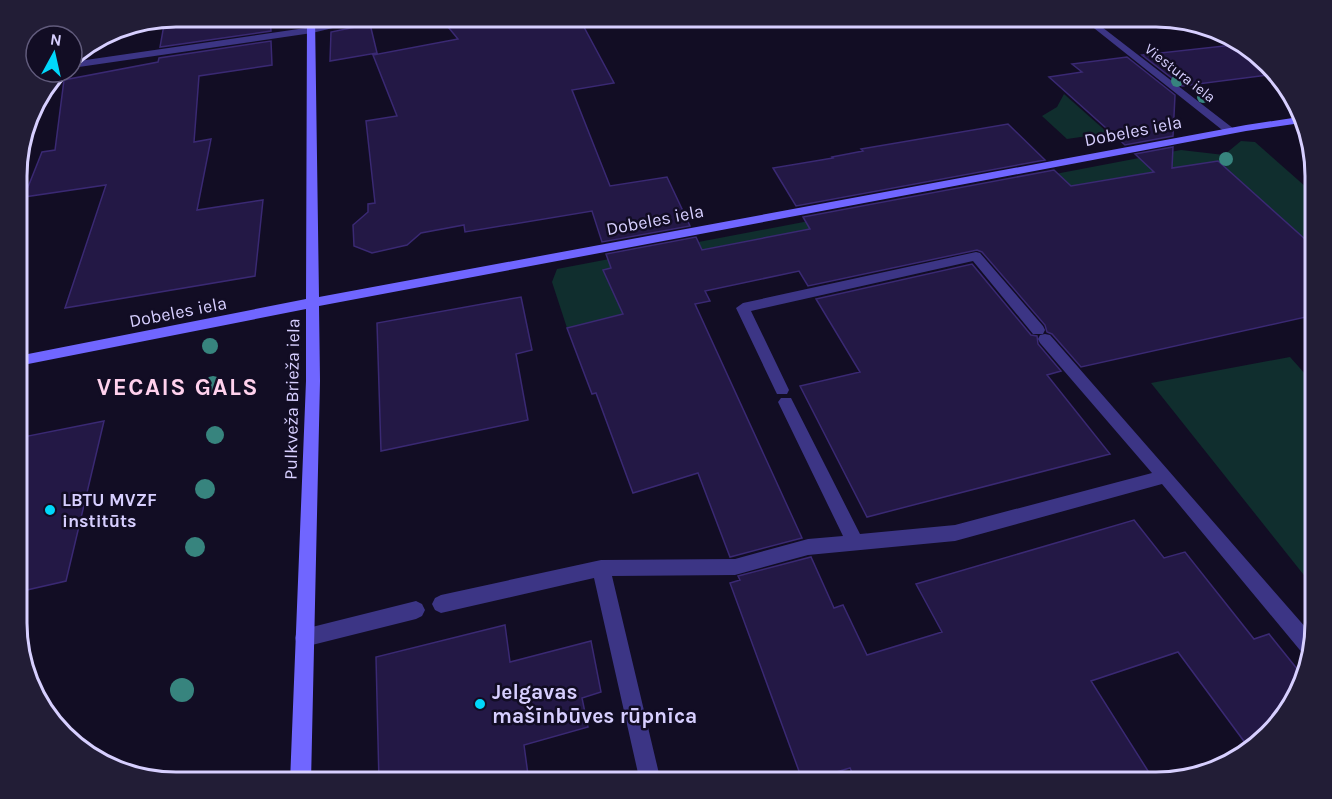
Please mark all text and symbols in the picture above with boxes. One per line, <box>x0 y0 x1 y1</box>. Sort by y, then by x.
north arrow <box>24 24 84 84</box>
text: N <box>49 29 63 50</box>
street label: Viestura iela <box>1141 40 1219 106</box>
street label: Dobeles iela <box>1082 111 1184 151</box>
street label: Dobeles iela <box>604 200 706 240</box>
street label: Dobeles iela <box>127 292 229 332</box>
street label: Pulkveža Brieža iela <box>280 318 304 480</box>
district label: VECAIS GALS <box>97 373 259 401</box>
place label: LBTU MVZF institūts <box>62 489 157 532</box>
marker: LBTU MVZF institūts <box>43 503 57 517</box>
place label: Jelgavas mašīnbūves rūpnīca <box>492 680 697 728</box>
marker: Jelgavas mašīnbūves rūpnīca <box>473 697 487 711</box>

